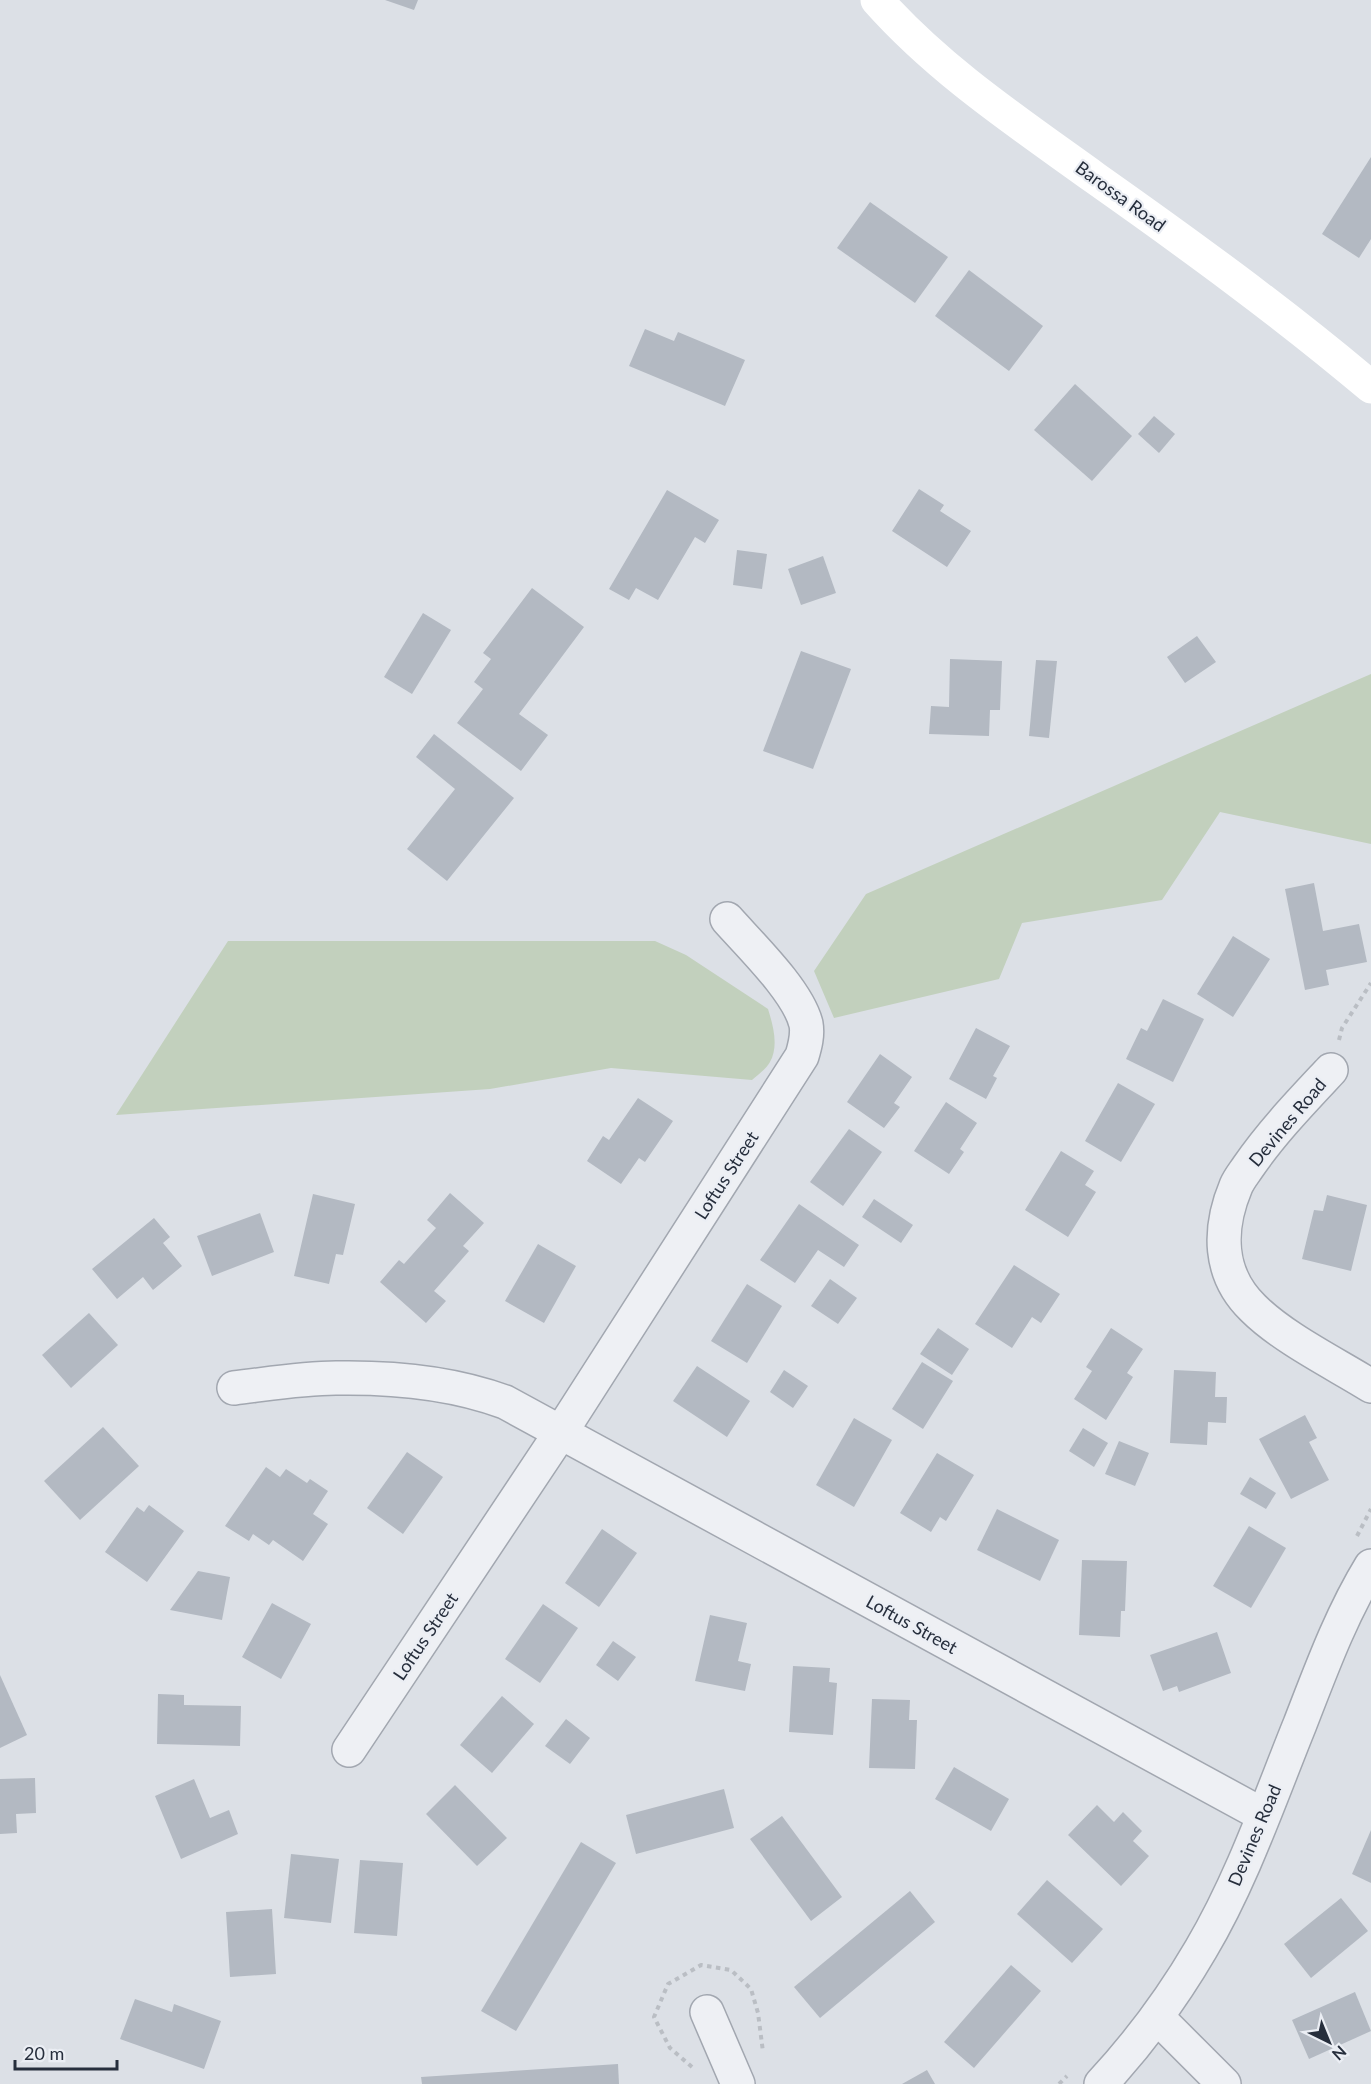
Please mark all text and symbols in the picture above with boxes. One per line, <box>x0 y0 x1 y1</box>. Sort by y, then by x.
street label: Barossa Road <box>1072 156 1170 236</box>
street label: Devines Road <box>1244 1073 1330 1171</box>
street label: Loftus Street <box>689 1126 763 1223</box>
street label: Loftus Street <box>388 1588 463 1684</box>
street label: Loftus Street <box>863 1590 962 1658</box>
street label: Devines Road <box>1223 1781 1285 1889</box>
north arrow <box>1299 2012 1359 2072</box>
scale bar <box>15 2033 117 2071</box>
text: 20 m <box>24 2042 64 2064</box>
text: N <box>1329 2042 1351 2064</box>

